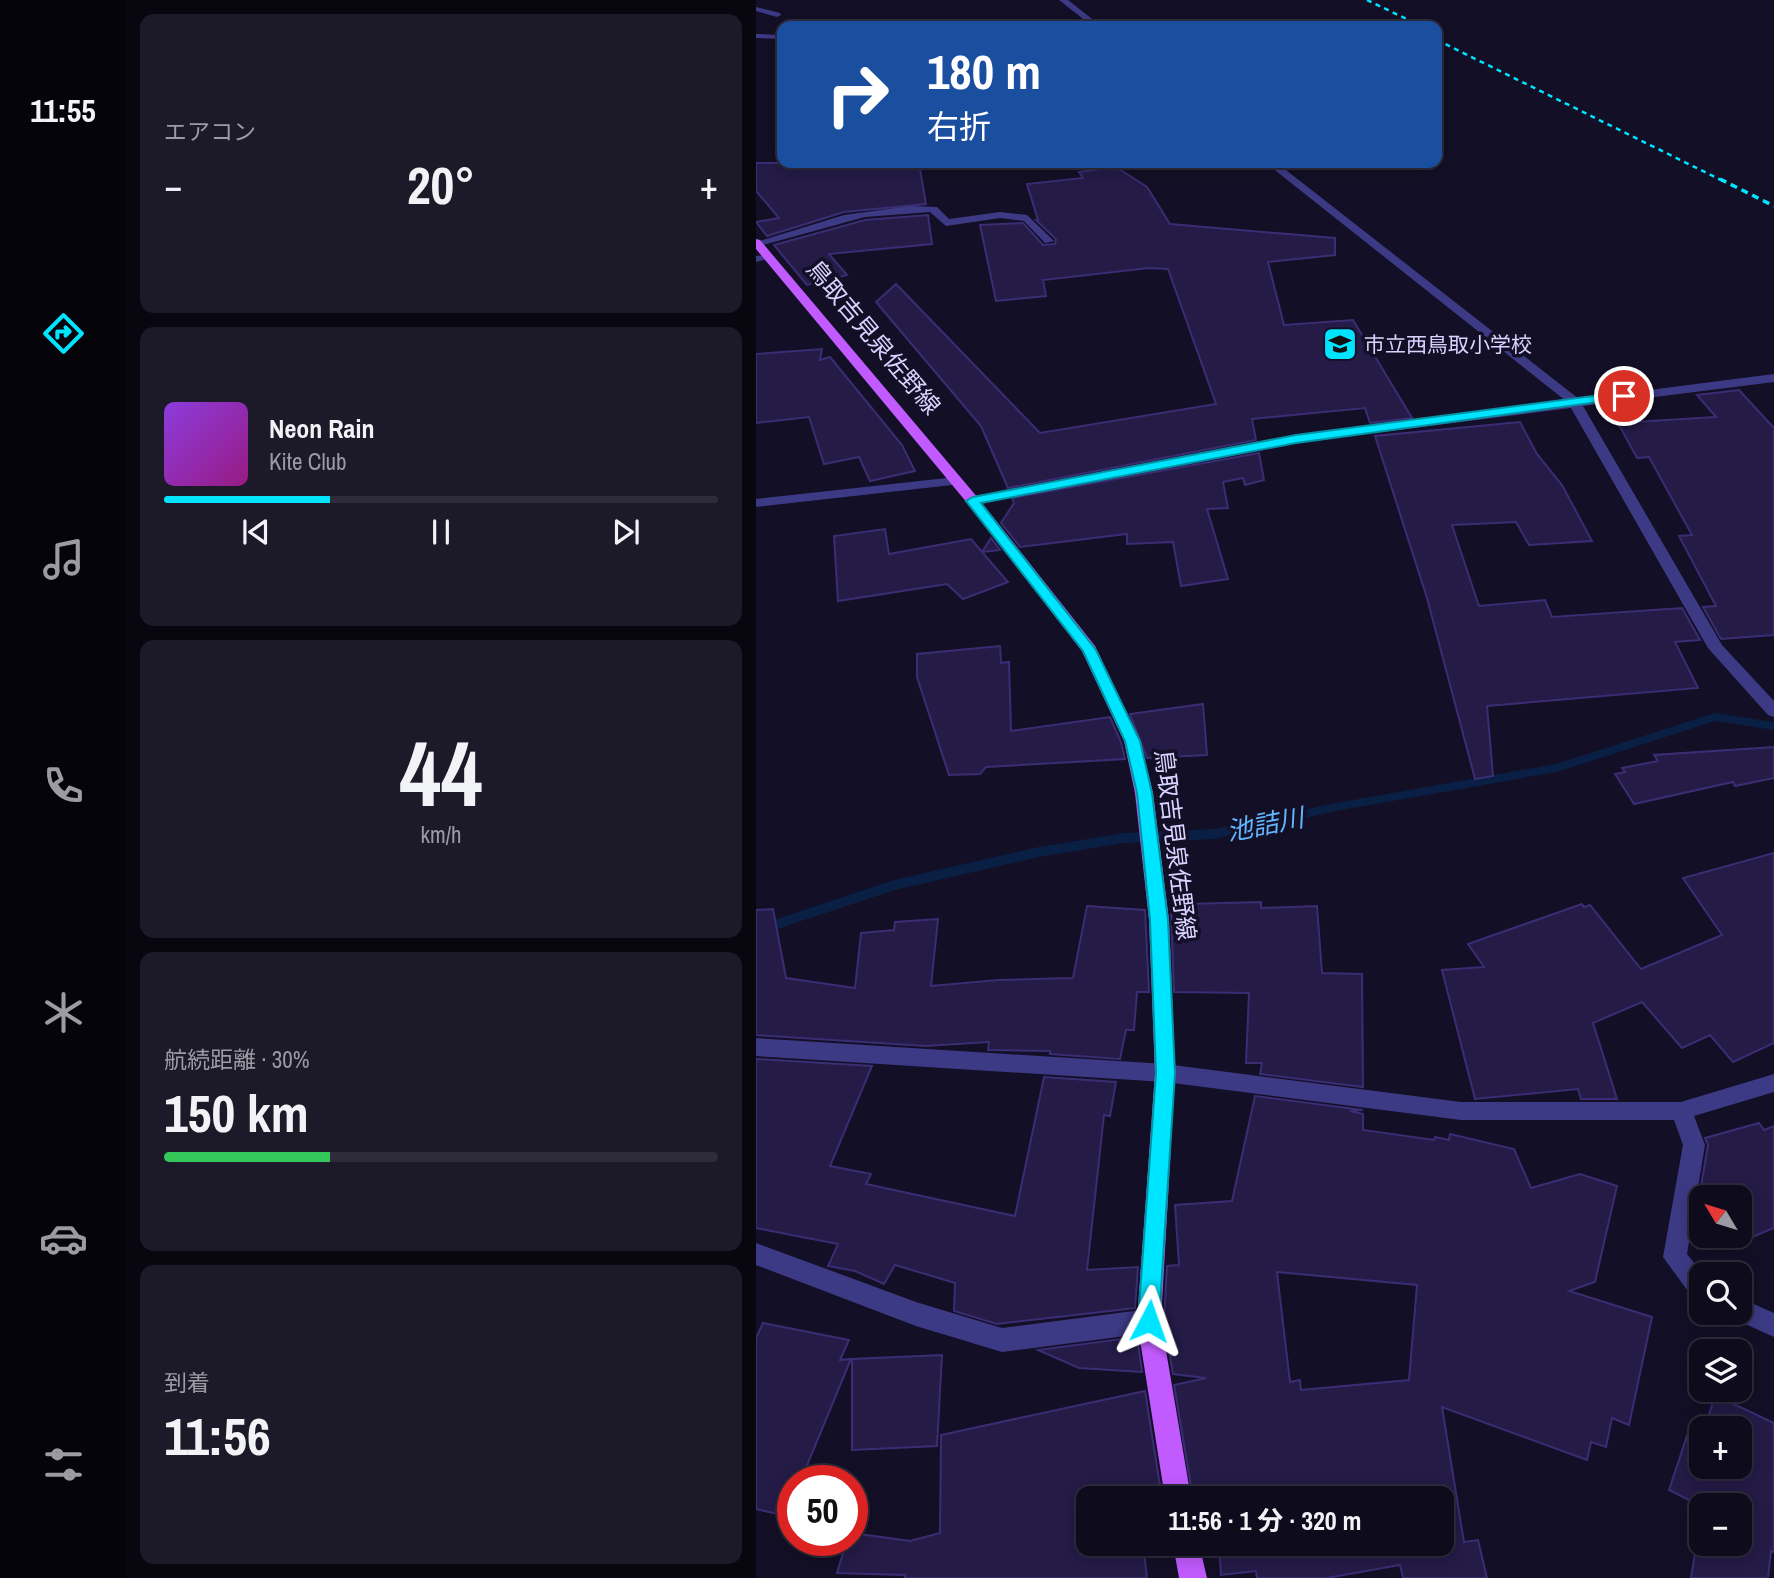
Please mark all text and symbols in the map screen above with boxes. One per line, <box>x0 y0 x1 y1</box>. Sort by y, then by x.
text: 180 m <box>927 38 1041 104</box>
icon: right <box>812 49 903 140</box>
text: 11:55 <box>30 89 96 132</box>
text: 右折 <box>927 105 991 148</box>
text: エアコン <box>164 116 256 147</box>
text: 20° <box>407 150 475 220</box>
text: − <box>164 160 182 211</box>
text: + <box>700 160 718 211</box>
street label: 鳥取吉見泉佐野線 <box>800 253 948 421</box>
icon: directions <box>39 309 88 358</box>
school or university icon: 市立西鳥取小学校 <box>1321 325 1359 363</box>
place label: 市立西鳥取小学校 <box>1364 330 1532 359</box>
pin <box>1594 366 1654 426</box>
icon: arrive <box>1605 377 1643 415</box>
text: Neon Rain <box>269 411 374 446</box>
text: Kite Club <box>269 446 347 477</box>
icon: previous <box>237 513 275 551</box>
icon: pause <box>422 513 460 551</box>
icon: next <box>607 513 645 551</box>
icon: music <box>39 535 88 584</box>
text: 44 <box>400 712 483 834</box>
street label: 鳥取吉見泉佐野線 <box>1148 748 1204 942</box>
icon: phone <box>39 761 88 810</box>
water label: 池詰川 <box>1223 799 1310 849</box>
text: km/h <box>421 819 461 850</box>
icon: climate <box>39 988 88 1037</box>
text: 航続距離 · 30% <box>164 1044 309 1075</box>
text: 150 km <box>164 1078 309 1148</box>
north arrow <box>1689 1185 1752 1248</box>
map controls <box>1689 1185 1752 1556</box>
icon: car <box>39 1214 88 1263</box>
button: search <box>1689 1262 1752 1325</box>
position arrow <box>1112 1284 1186 1358</box>
button: layers <box>1689 1339 1752 1402</box>
text: 到着 <box>164 1367 210 1398</box>
text: 11:56 <box>164 1401 271 1471</box>
button: + <box>1689 1416 1752 1479</box>
icon: filters <box>39 1440 88 1489</box>
speed limit sign: 50 <box>777 1465 868 1556</box>
button: − <box>1689 1493 1752 1556</box>
text: 11:56 · 1 分 · 320 m <box>1168 1503 1362 1538</box>

